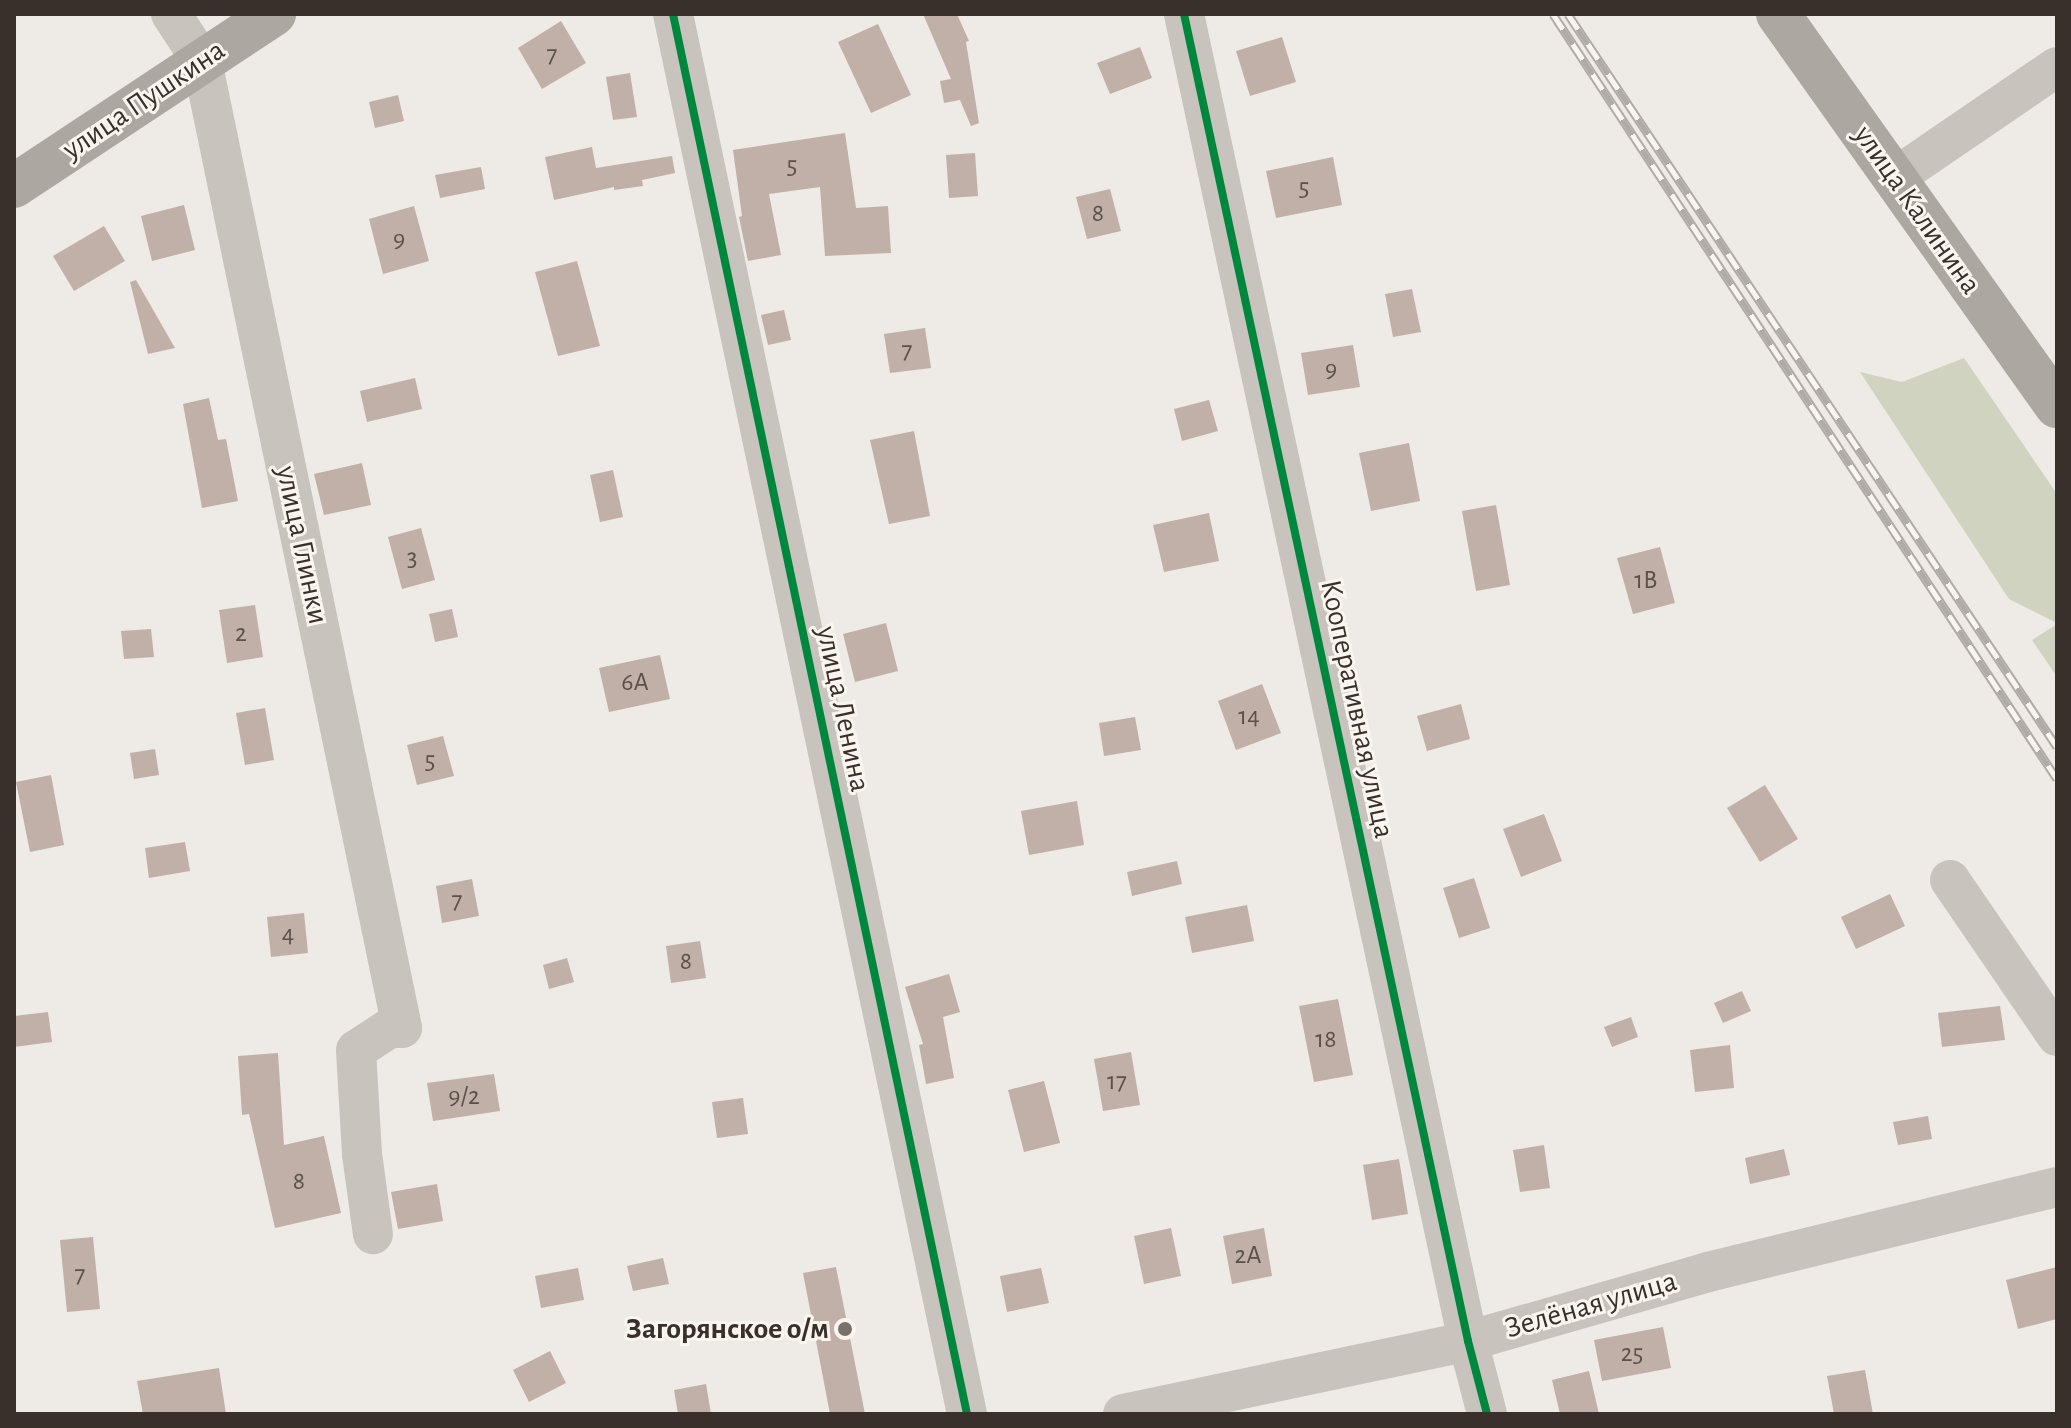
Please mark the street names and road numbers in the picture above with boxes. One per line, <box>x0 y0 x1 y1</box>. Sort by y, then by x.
street label: улица Пушкина <box>56 32 232 168</box>
street label: улица Калинина <box>1846 119 1988 301</box>
street label: улица Глинки <box>268 463 336 627</box>
street label: Кооперативная улица <box>1312 576 1402 842</box>
street label: улица Ленина <box>808 623 878 795</box>
street label: Зелёная улица <box>1501 1263 1681 1347</box>

